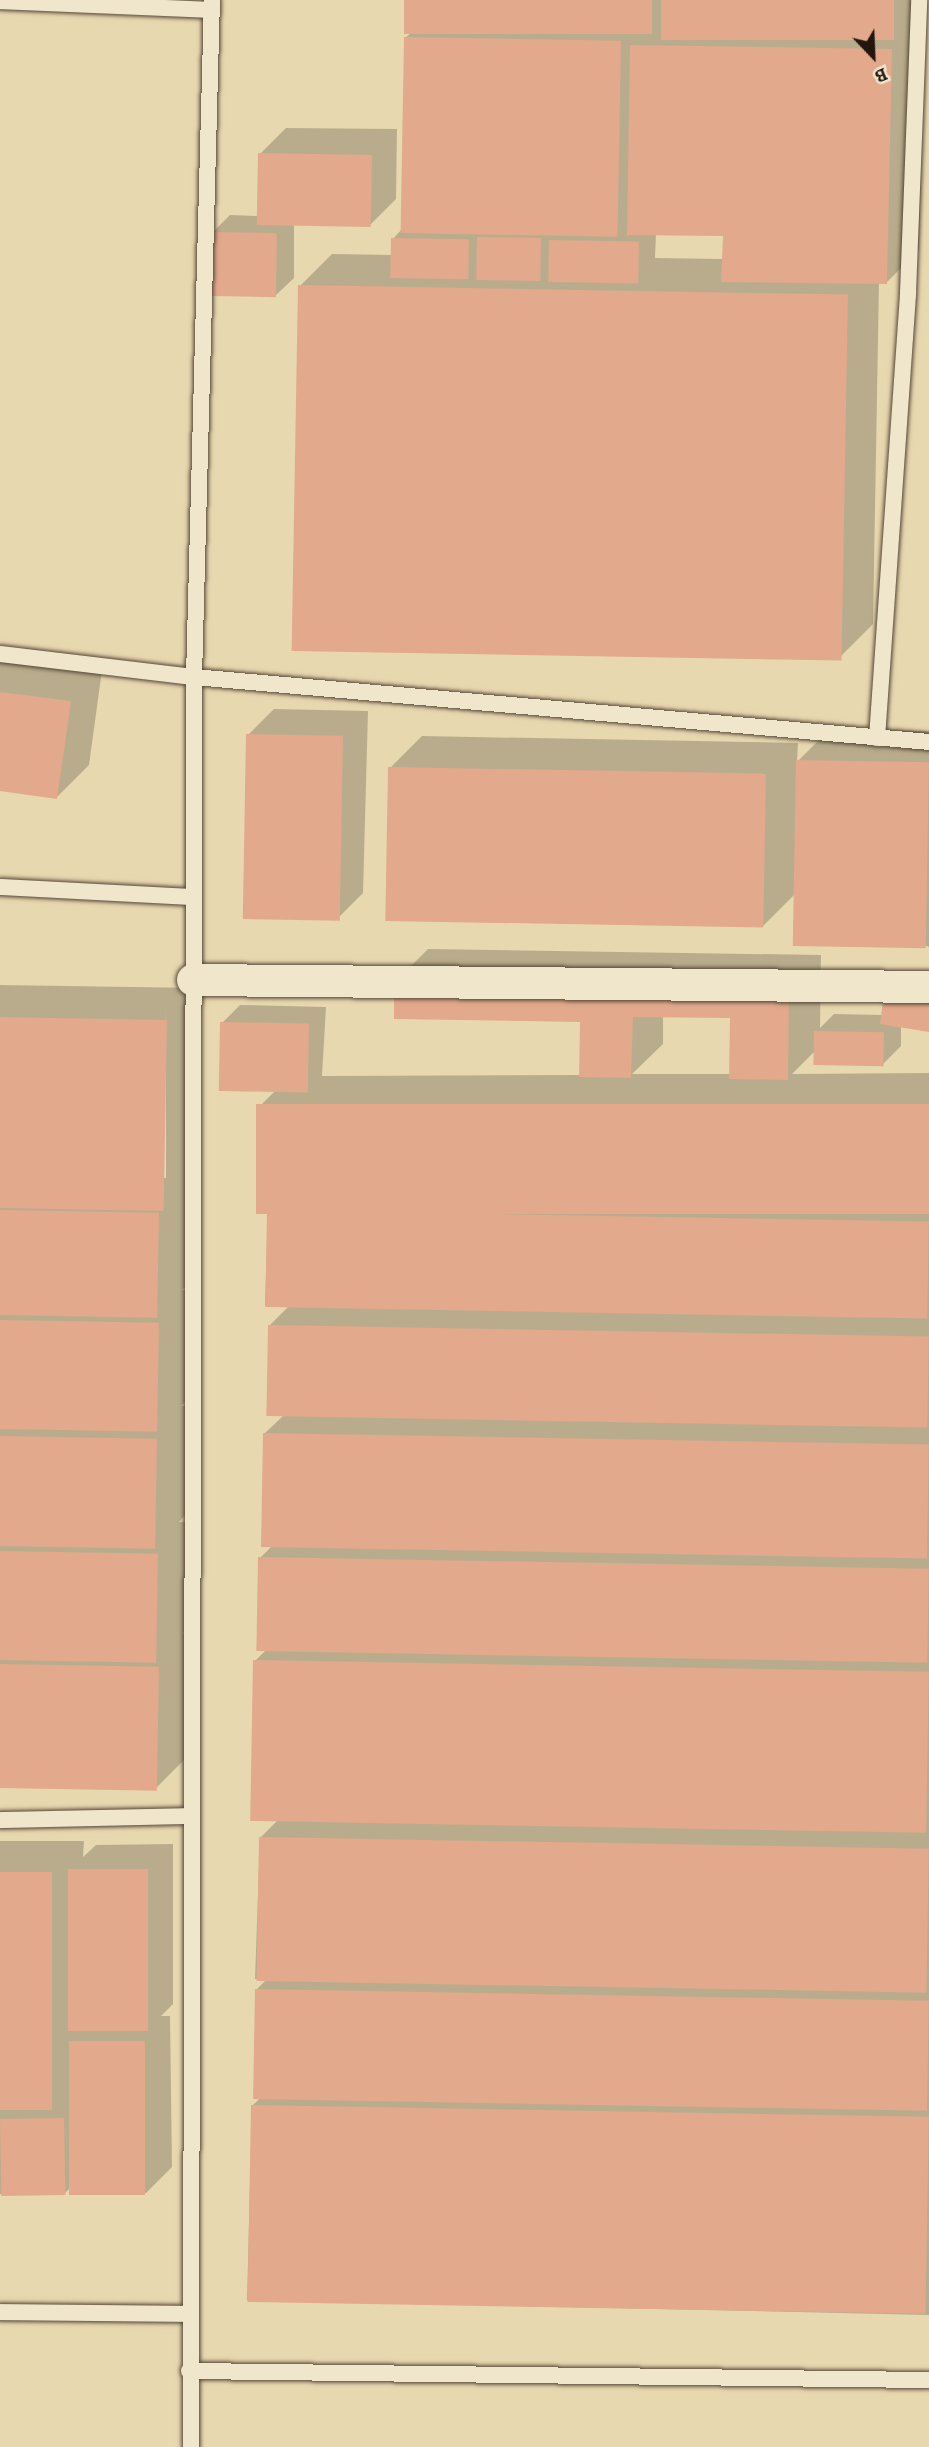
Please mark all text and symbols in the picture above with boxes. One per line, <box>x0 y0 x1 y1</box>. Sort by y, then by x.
north arrow <box>838 21 908 91</box>
text: B <box>871 61 892 90</box>

